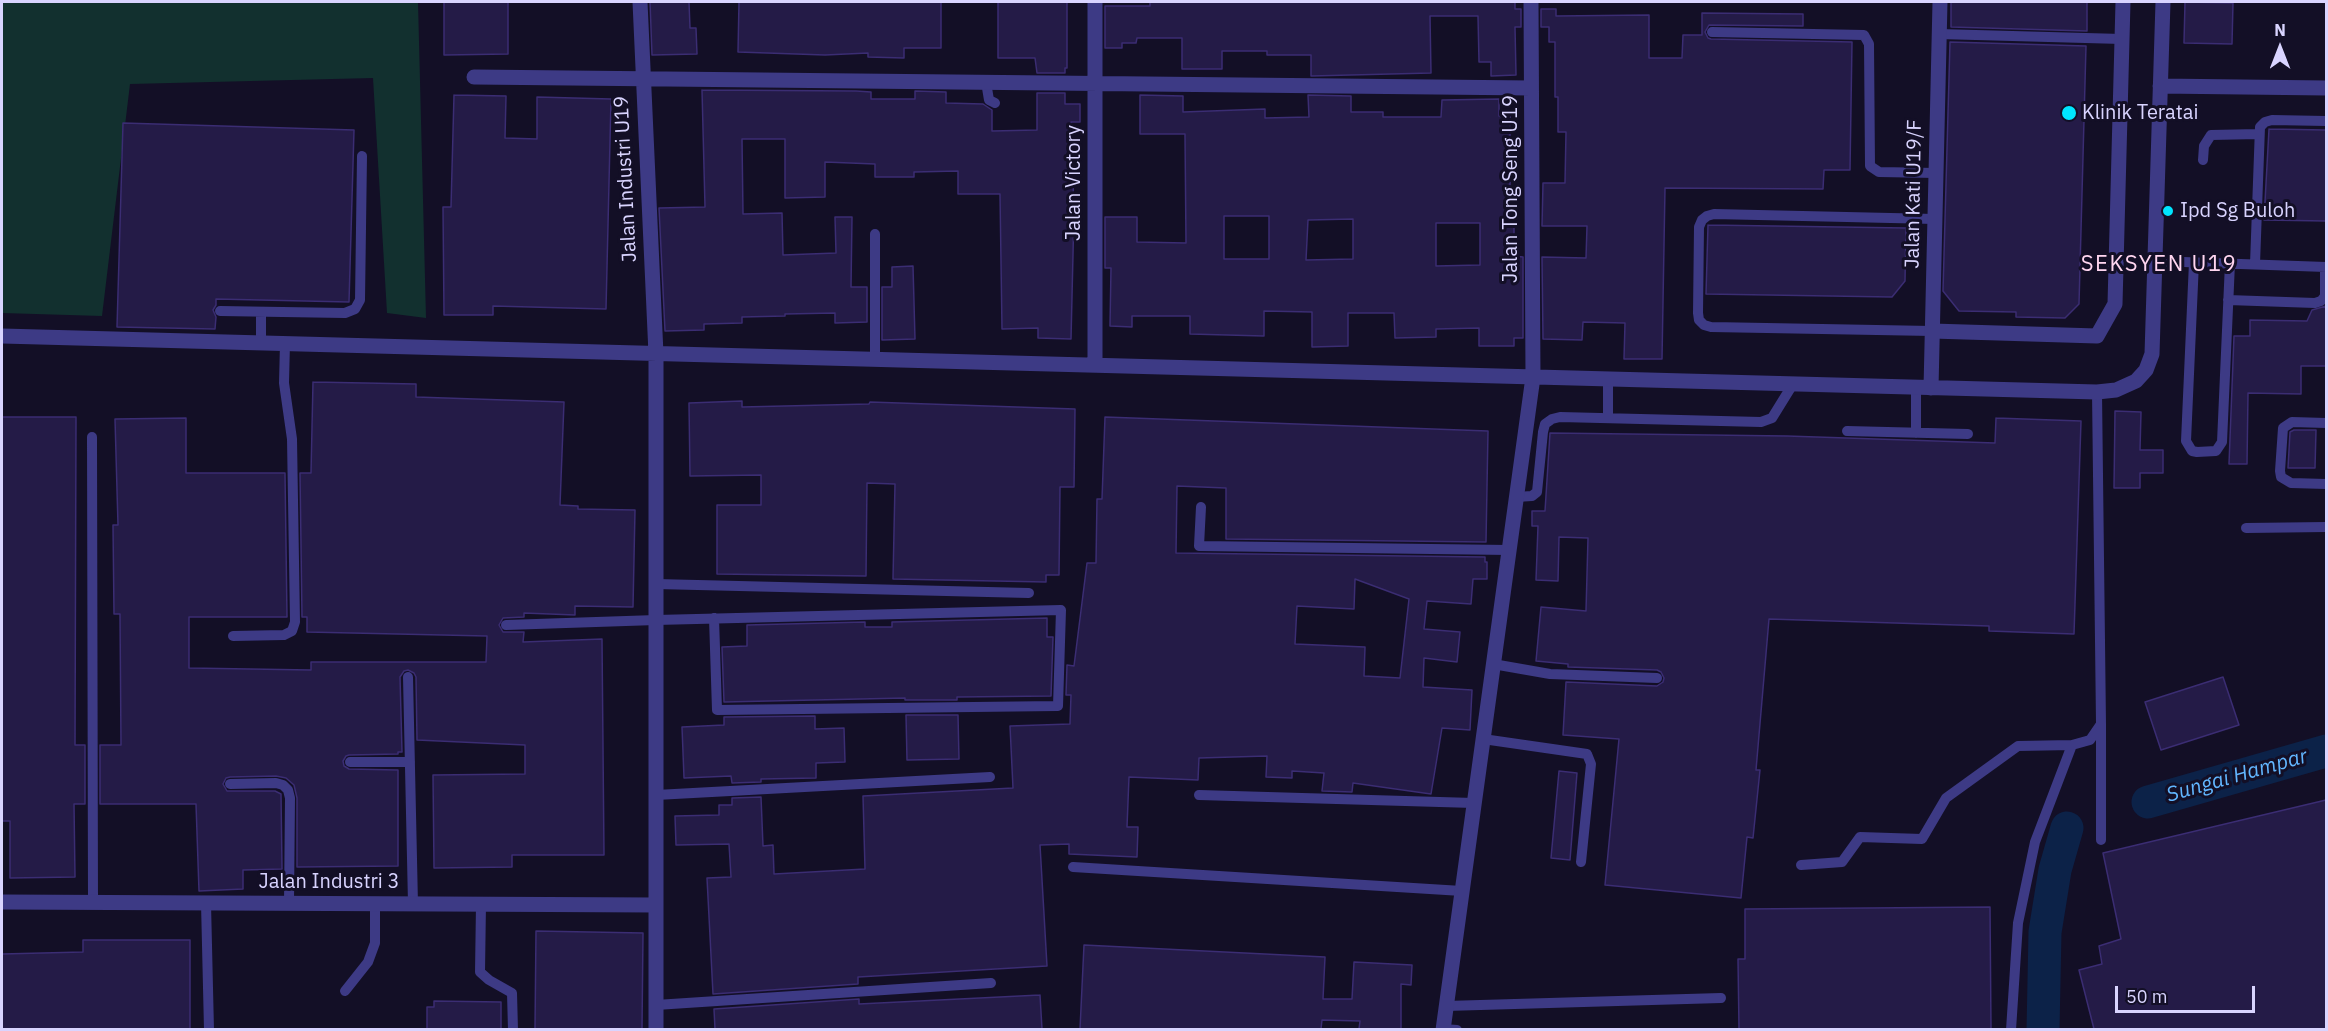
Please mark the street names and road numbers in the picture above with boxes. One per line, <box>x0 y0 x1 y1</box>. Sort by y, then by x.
street label: Jalan Industri U19 <box>610 95 642 263</box>
street label: Jalan Tong Seng U19 <box>1499 95 1523 283</box>
street label: Jalan Kati U19/F <box>1901 119 1927 269</box>
street label: Jalan Victory <box>1062 125 1086 241</box>
street label: Jalan Industri 3 <box>258 870 400 894</box>

